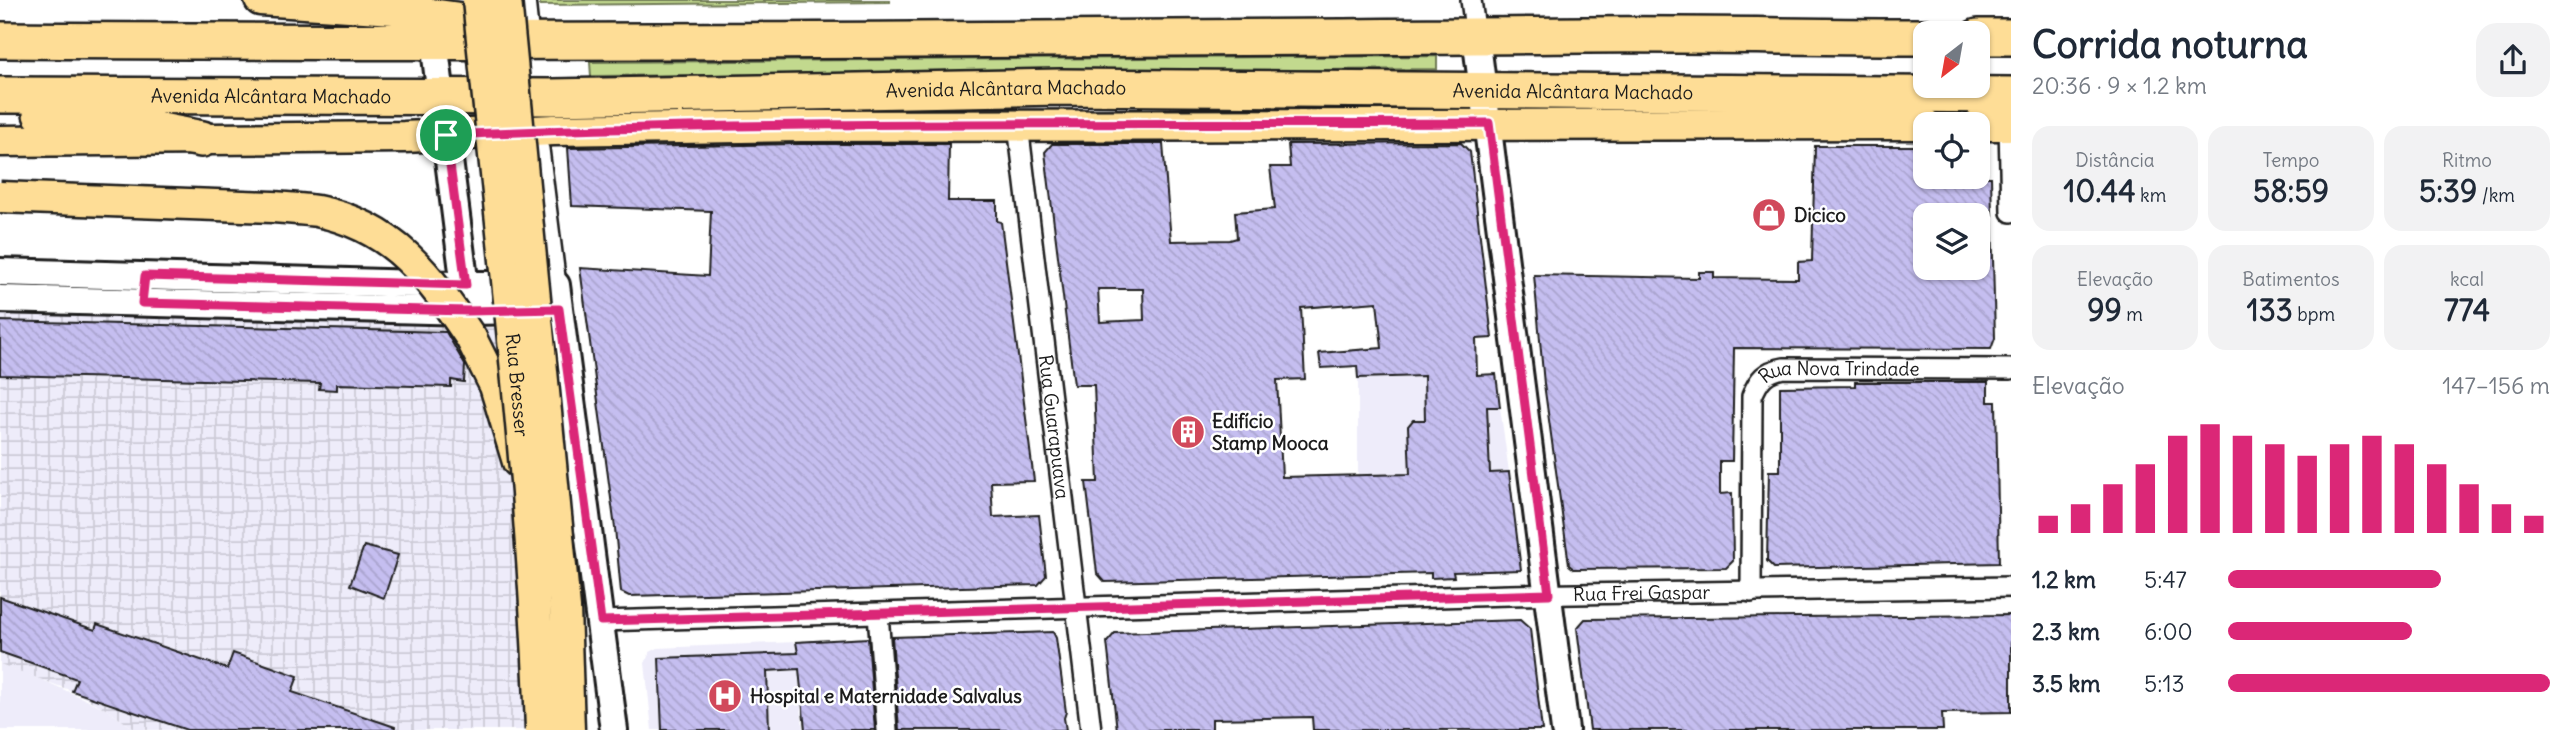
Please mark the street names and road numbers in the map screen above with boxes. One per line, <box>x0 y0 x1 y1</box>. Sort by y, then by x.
street label: Avenida Alcântara Machado <box>885 75 1126 102</box>
street label: Avenida Alcântara Machado <box>1452 78 1693 104</box>
street label: Avenida Alcântara Machado <box>151 84 391 108</box>
street label: Rua Bresser <box>501 332 534 438</box>
street label: Rua Guarapuava <box>1034 353 1075 500</box>
street label: Rua Nova Trindade <box>1753 356 1920 388</box>
street label: Rua Frei Gaspar <box>1573 580 1711 606</box>

